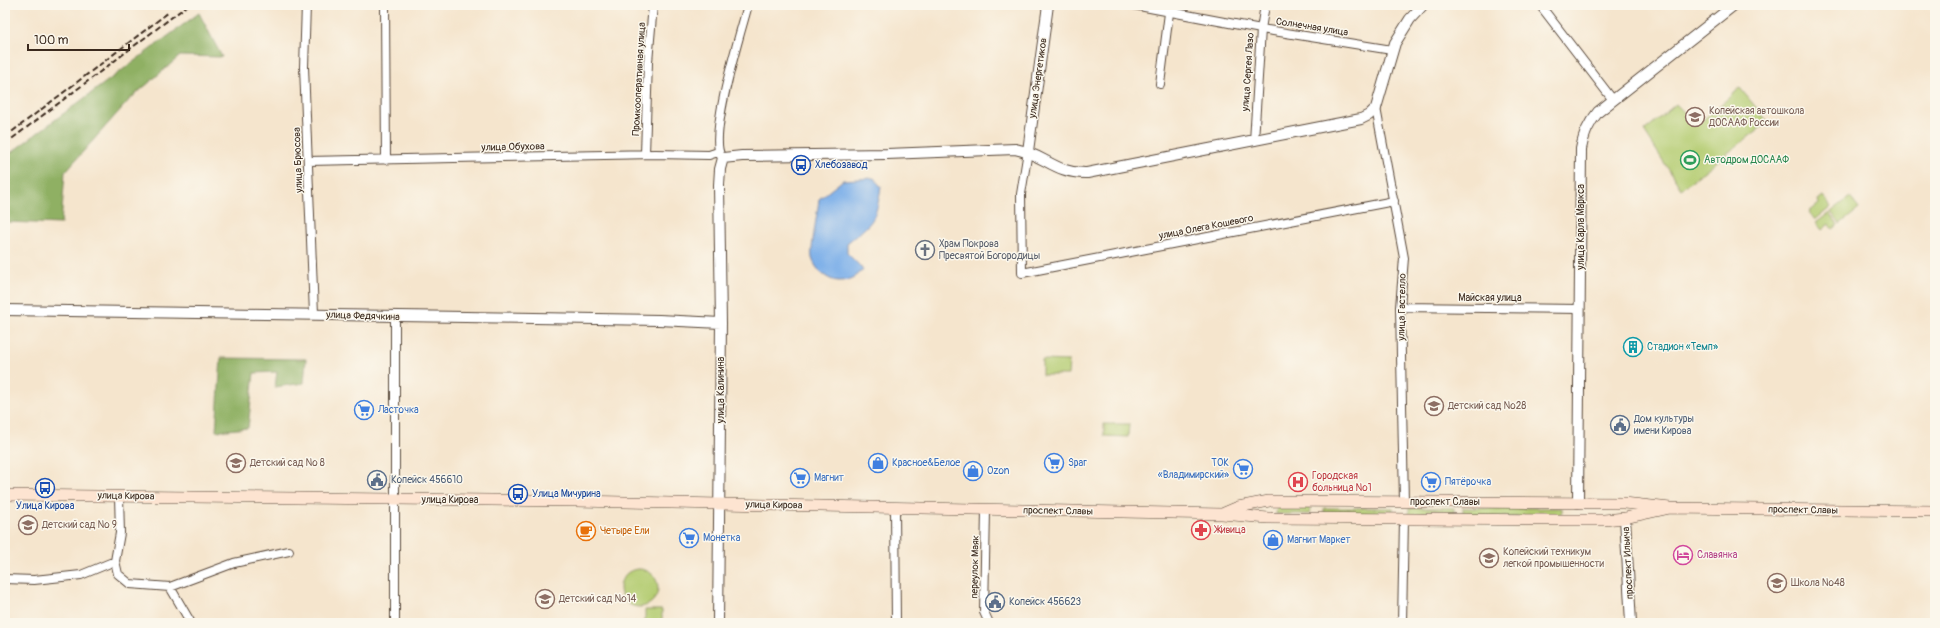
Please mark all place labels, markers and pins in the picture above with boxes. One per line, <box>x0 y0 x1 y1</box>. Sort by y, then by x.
place label: Копейская автошкола ДОСААФ России <box>1708 105 1805 129</box>
school or university icon: Копейская автошкола ДОСААФ России <box>1684 106 1706 128</box>
sports icon: Автодром ДОСААФ <box>1679 149 1701 171</box>
bus stop icon: Хлебозавод <box>790 154 812 176</box>
place label: Автодром ДОСААФ <box>1704 154 1789 166</box>
place label: Хлебозавод <box>815 159 867 171</box>
place label: Храм Покрова Пресвятой Богородицы <box>939 238 1040 262</box>
church icon: Храм Покрова Пресвятой Богородицы <box>914 239 936 261</box>
building icon: Стадион «Темп» <box>1622 336 1644 358</box>
place label: Стадион «Темп» <box>1647 341 1718 353</box>
school or university icon: Детский сад №28 <box>1423 395 1445 417</box>
supermarket icon: Ласточка <box>353 399 375 421</box>
place label: Детский сад №28 <box>1447 400 1526 412</box>
place label: Ласточка <box>377 404 419 416</box>
place label: Дом культуры имени Кирова <box>1633 413 1694 437</box>
public building icon: Дом культуры имени Кирова <box>1609 414 1631 436</box>
school or university icon: Детский сад № 8 <box>225 452 247 474</box>
shop icon: Красное&Белое <box>867 452 889 474</box>
supermarket icon: Spar <box>1043 452 1065 474</box>
place label: Детский сад № 8 <box>249 457 325 469</box>
place label: Красное&Белое <box>892 457 960 469</box>
place label: Spar <box>1068 457 1087 469</box>
place label: ТОК «Владимирский» <box>1158 457 1229 481</box>
supermarket icon: ТОК «Владимирский» <box>1232 458 1254 480</box>
shop icon: Ozon <box>962 460 984 482</box>
place label: Ozon <box>987 465 1010 477</box>
supermarket icon: Магнит <box>789 467 811 489</box>
public building icon: Копейск 456610 <box>366 469 388 491</box>
place label: Городская больница №1 <box>1312 470 1372 494</box>
hospital icon: Городская больница №1 <box>1287 471 1309 493</box>
supermarket icon: Пятёрочка <box>1420 471 1442 493</box>
place label: Магнит <box>814 472 844 484</box>
place label: Копейск 456610 <box>391 474 463 486</box>
place label: Пятёрочка <box>1445 476 1491 488</box>
bus stop icon: Улица Кирова <box>34 477 56 499</box>
bus stop icon: Улица Мичурина <box>507 483 529 505</box>
place label: Улица Мичурина <box>532 488 601 500</box>
place label: Улица Кирова <box>16 500 75 512</box>
school or university icon: Детский сад № 9 <box>17 514 39 536</box>
place label: Детский сад № 9 <box>41 519 117 531</box>
pharmacy icon: Живица <box>1190 519 1212 541</box>
cafe icon: Четыре Ели <box>575 520 597 542</box>
place label: Живица <box>1213 524 1246 536</box>
place label: Четыре Ели <box>600 525 650 537</box>
supermarket icon: Монетка <box>678 527 700 549</box>
shop icon: Магнит Маркет <box>1262 529 1284 551</box>
place label: Монетка <box>703 532 741 544</box>
place label: Магнит Маркет <box>1287 534 1351 546</box>
hotel icon: Славянка <box>1672 544 1694 566</box>
place label: Копейский техникум легкой промышенности <box>1503 546 1605 570</box>
school or university icon: Копейский техникум легкой промышенности <box>1478 547 1500 569</box>
place label: Славянка <box>1697 549 1738 561</box>
school or university icon: Школа №48 <box>1766 572 1788 594</box>
place label: Школа №48 <box>1791 577 1845 589</box>
school or university icon: Детский сад №14 <box>534 588 556 610</box>
public building icon: Копейск 456623 <box>984 591 1006 613</box>
place label: Детский сад №14 <box>558 593 637 605</box>
place label: Копейск 456623 <box>1009 596 1082 608</box>

